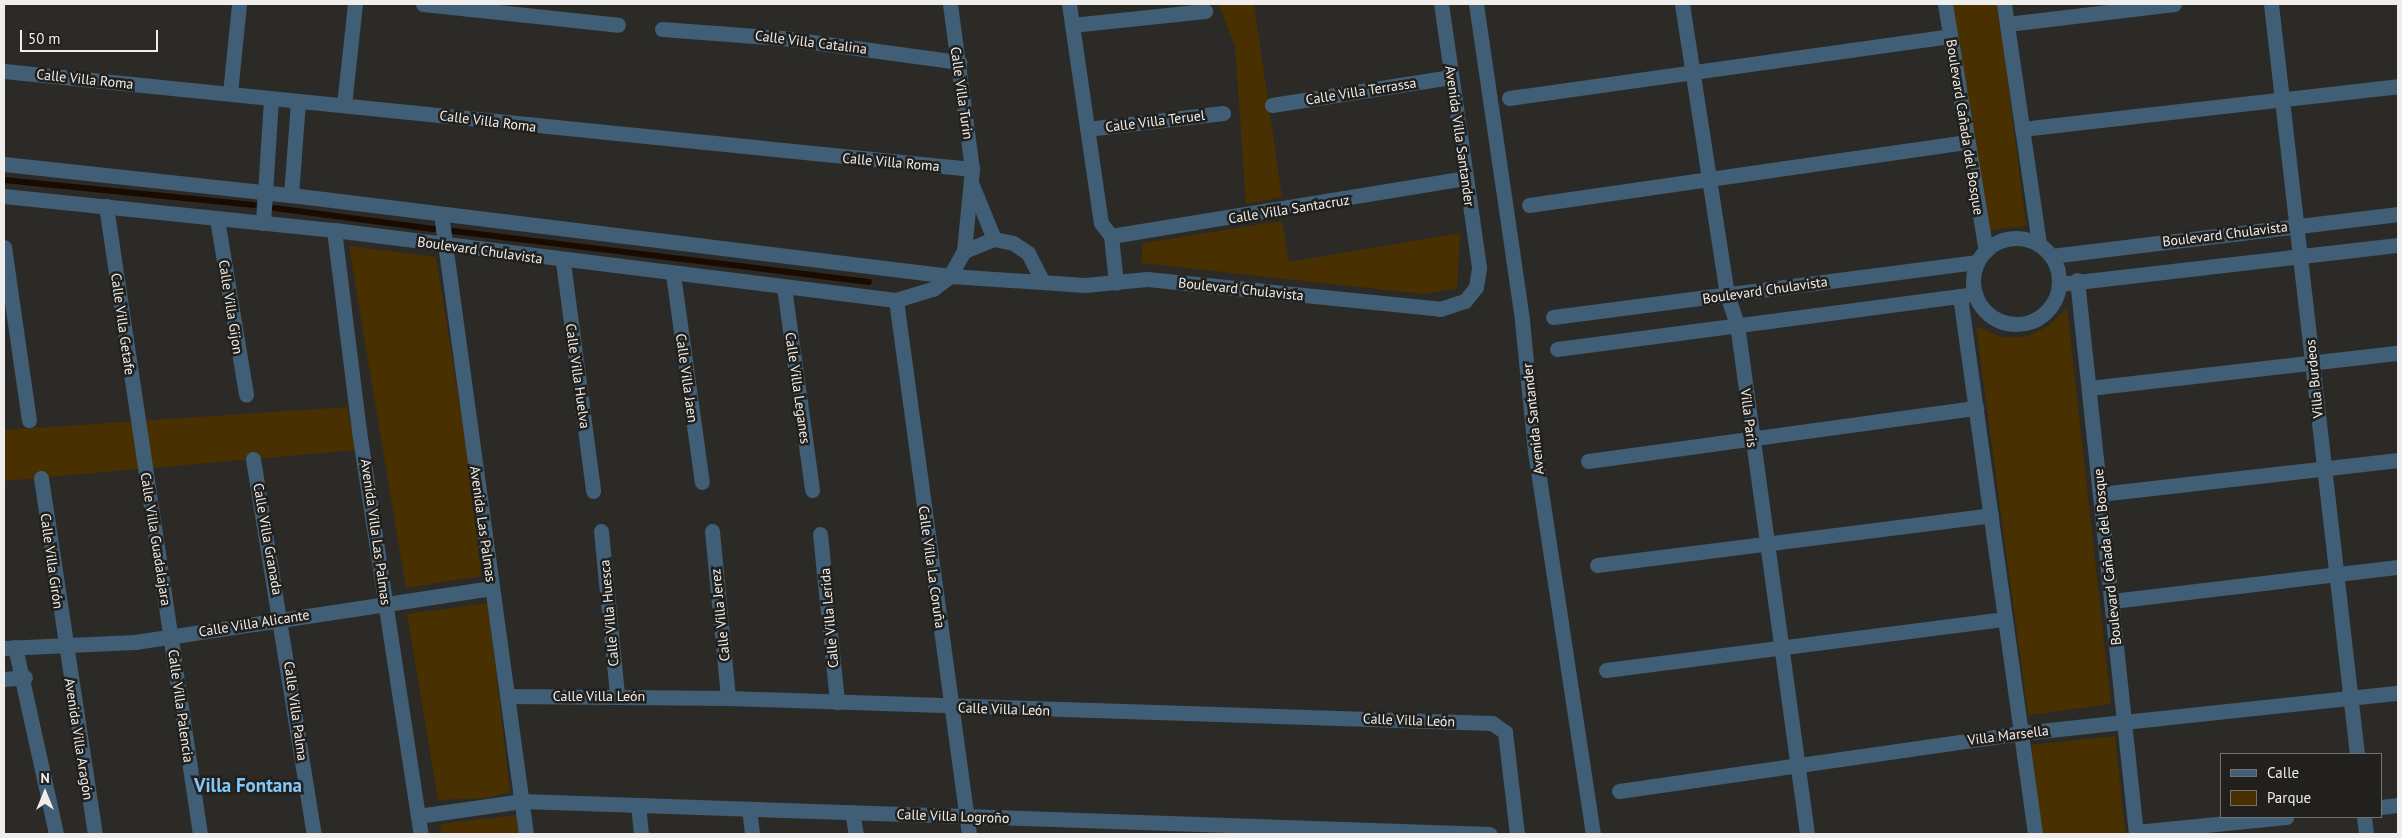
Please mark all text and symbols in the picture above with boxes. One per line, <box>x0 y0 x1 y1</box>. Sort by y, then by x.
scale bar <box>22 20 160 52</box>
street label: Calle Villa Catalina <box>754 27 868 57</box>
text: 50 m <box>28 29 61 48</box>
street label: Boulevard Cañada del Bosque <box>1943 38 1987 216</box>
street label: Calle Villa Turin <box>947 45 977 141</box>
street label: Avenida Villa Santander <box>1442 64 1478 208</box>
street label: Calle Villa Roma <box>36 66 134 92</box>
street label: Calle Villa Terrassa <box>1304 74 1418 108</box>
street label: Calle Villa Roma <box>438 107 538 135</box>
street label: Calle Villa Teruel <box>1104 107 1206 135</box>
street label: Calle Villa Roma <box>842 149 940 175</box>
street label: Calle Villa Santacruz <box>1227 191 1351 227</box>
street label: Boulevard Chulavista <box>2161 218 2289 250</box>
street label: Boulevard Chulavista <box>416 233 544 267</box>
street label: Calle Villa Gijon <box>215 259 247 355</box>
street label: Calle Villa Getafe <box>108 272 138 376</box>
street label: Boulevard Chulavista <box>1701 273 1829 307</box>
street label: Boulevard Chulavista <box>1177 274 1305 304</box>
street label: Calle Villa Huelva <box>562 322 594 430</box>
street label: Calle Villa Leganes <box>782 331 814 445</box>
street label: Calle Villa Jaen <box>672 332 702 424</box>
street label: Villa Burdeos <box>2302 339 2326 419</box>
street label: Avenida Santander <box>1519 363 1547 475</box>
street label: Villa Paris <box>1737 388 1761 448</box>
street label: Avenida Villa Las Palmas <box>357 458 395 606</box>
street label: Avenida Las Palmas <box>467 465 499 583</box>
street label: Boulevard Cañada del Bosque <box>2089 468 2125 646</box>
street label: Calle Villa Guadalajara <box>137 471 175 607</box>
street label: Calle Villa Granada <box>250 482 286 596</box>
street label: Calle Villa La Coruña <box>915 505 949 629</box>
street label: Calle Villa Girón <box>37 512 67 610</box>
street label: Calle Villa Huesca <box>596 559 622 667</box>
street label: Calle Villa Lerida <box>816 567 842 669</box>
street label: Calle Villa Jerez <box>707 568 733 662</box>
street label: Calle Villa Alicante <box>197 606 311 640</box>
street label: Calle Villa Palencia <box>165 648 197 764</box>
street label: Calle Villa Palma <box>281 660 311 762</box>
street label: Avenida Villa Aragón <box>61 676 97 802</box>
street label: Calle Villa León <box>553 688 645 704</box>
street label: Calle Villa León <box>957 699 1051 719</box>
street label: Calle Villa León <box>1362 710 1456 730</box>
street label: Villa Marsella <box>1967 722 2049 748</box>
legend <box>2220 753 2382 818</box>
text: Calle <box>2267 763 2299 782</box>
north arrow <box>20 768 70 818</box>
text: N <box>40 769 50 787</box>
district label: Villa Fontana <box>194 775 302 797</box>
text: Parque <box>2267 788 2311 807</box>
street label: Calle Villa Logroño <box>896 806 1010 826</box>

